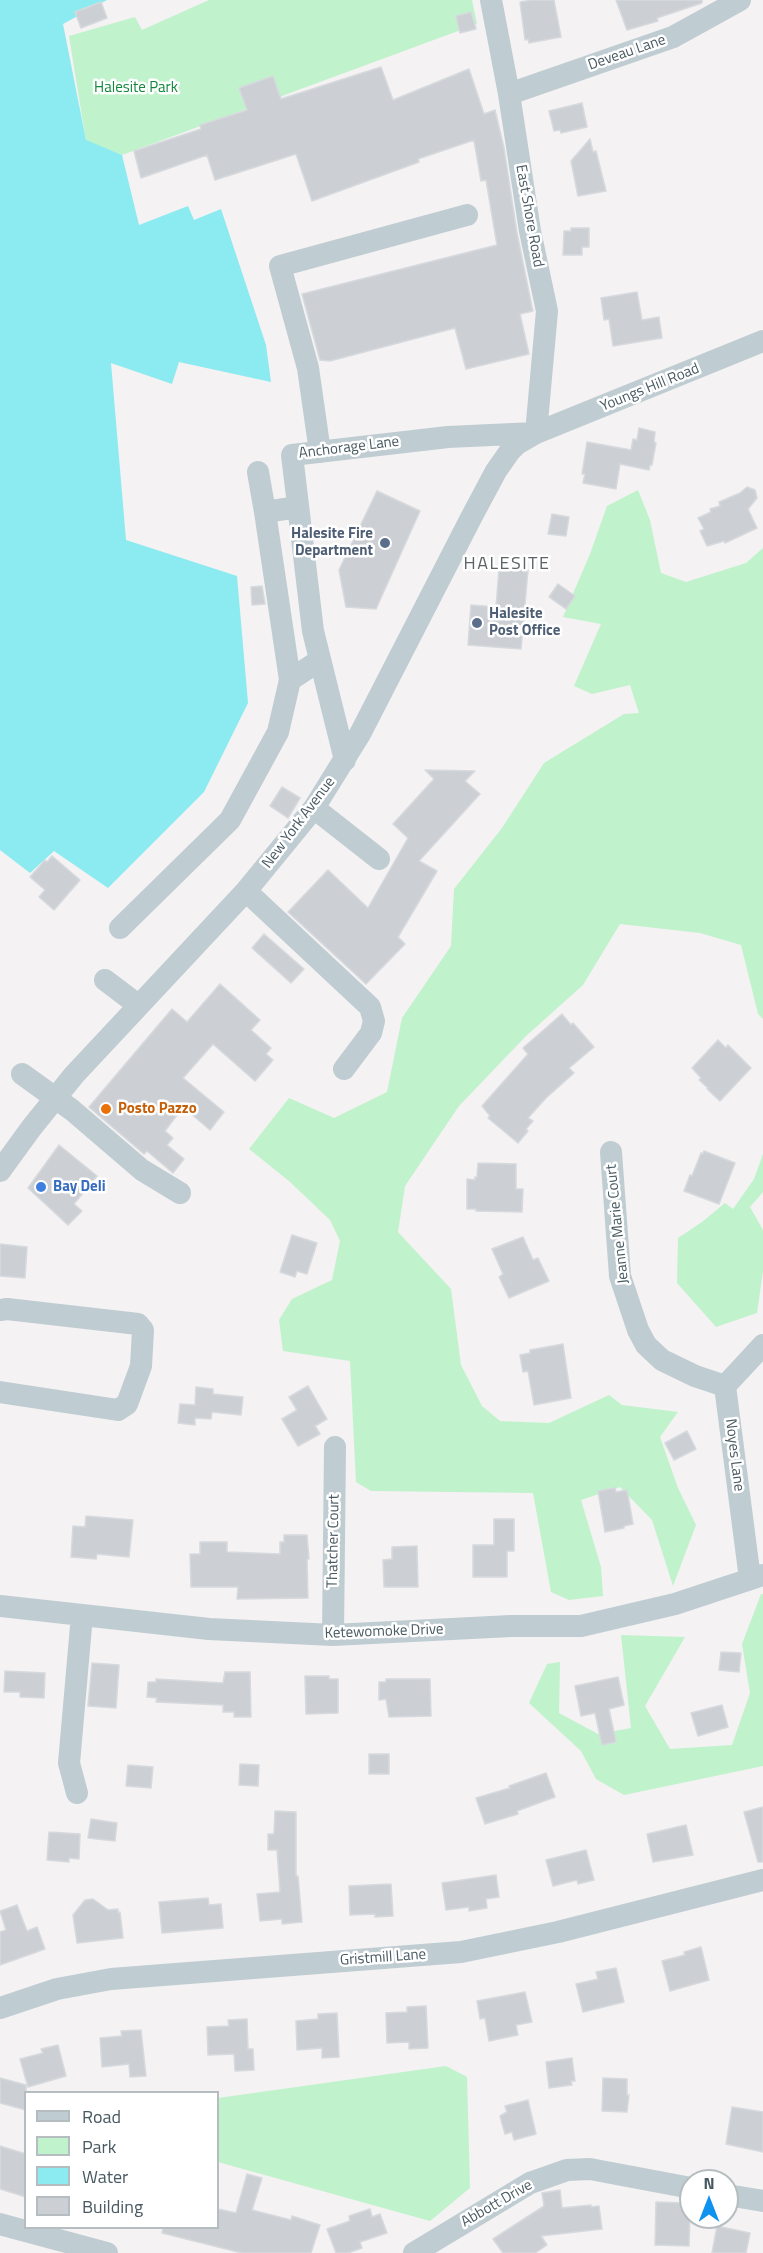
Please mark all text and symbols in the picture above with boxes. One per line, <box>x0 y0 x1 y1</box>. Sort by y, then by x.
street label: Deveau Lane <box>586 31 668 75</box>
park label: Halesite Park <box>94 79 178 97</box>
street label: East Shore Road <box>511 163 547 269</box>
street label: Youngs Hill Road <box>598 360 702 416</box>
street label: Anchorage Lane <box>298 433 400 463</box>
place label: Halesite Fire Department <box>291 525 373 560</box>
marker: Halesite Fire Department <box>378 536 392 550</box>
district label: HALESITE <box>463 554 551 576</box>
place label: Halesite Post Office <box>489 605 560 640</box>
marker: Halesite Post Office <box>470 616 484 630</box>
street label: New York Avenue <box>259 774 339 872</box>
place label: Posto Pazzo <box>118 1100 197 1118</box>
marker: Posto Pazzo <box>99 1102 113 1116</box>
street label: Jeanne Marie Court <box>603 1163 633 1285</box>
place label: Bay Deli <box>53 1178 106 1196</box>
marker: Bay Deli <box>34 1180 48 1194</box>
street label: Noyes Lane <box>721 1418 747 1492</box>
street label: Thatcher Court <box>324 1494 344 1588</box>
street label: Ketewomoke Drive <box>324 1621 444 1643</box>
street label: Gristmill Lane <box>339 1946 427 1970</box>
legend <box>24 2091 219 2229</box>
text: Road <box>82 2103 121 2130</box>
text: Park <box>82 2133 116 2160</box>
text: Water <box>82 2163 128 2190</box>
north arrow <box>679 2169 739 2229</box>
text: N <box>703 2171 715 2195</box>
street label: Abbott Drive <box>458 2176 536 2232</box>
text: Building <box>82 2193 143 2220</box>

